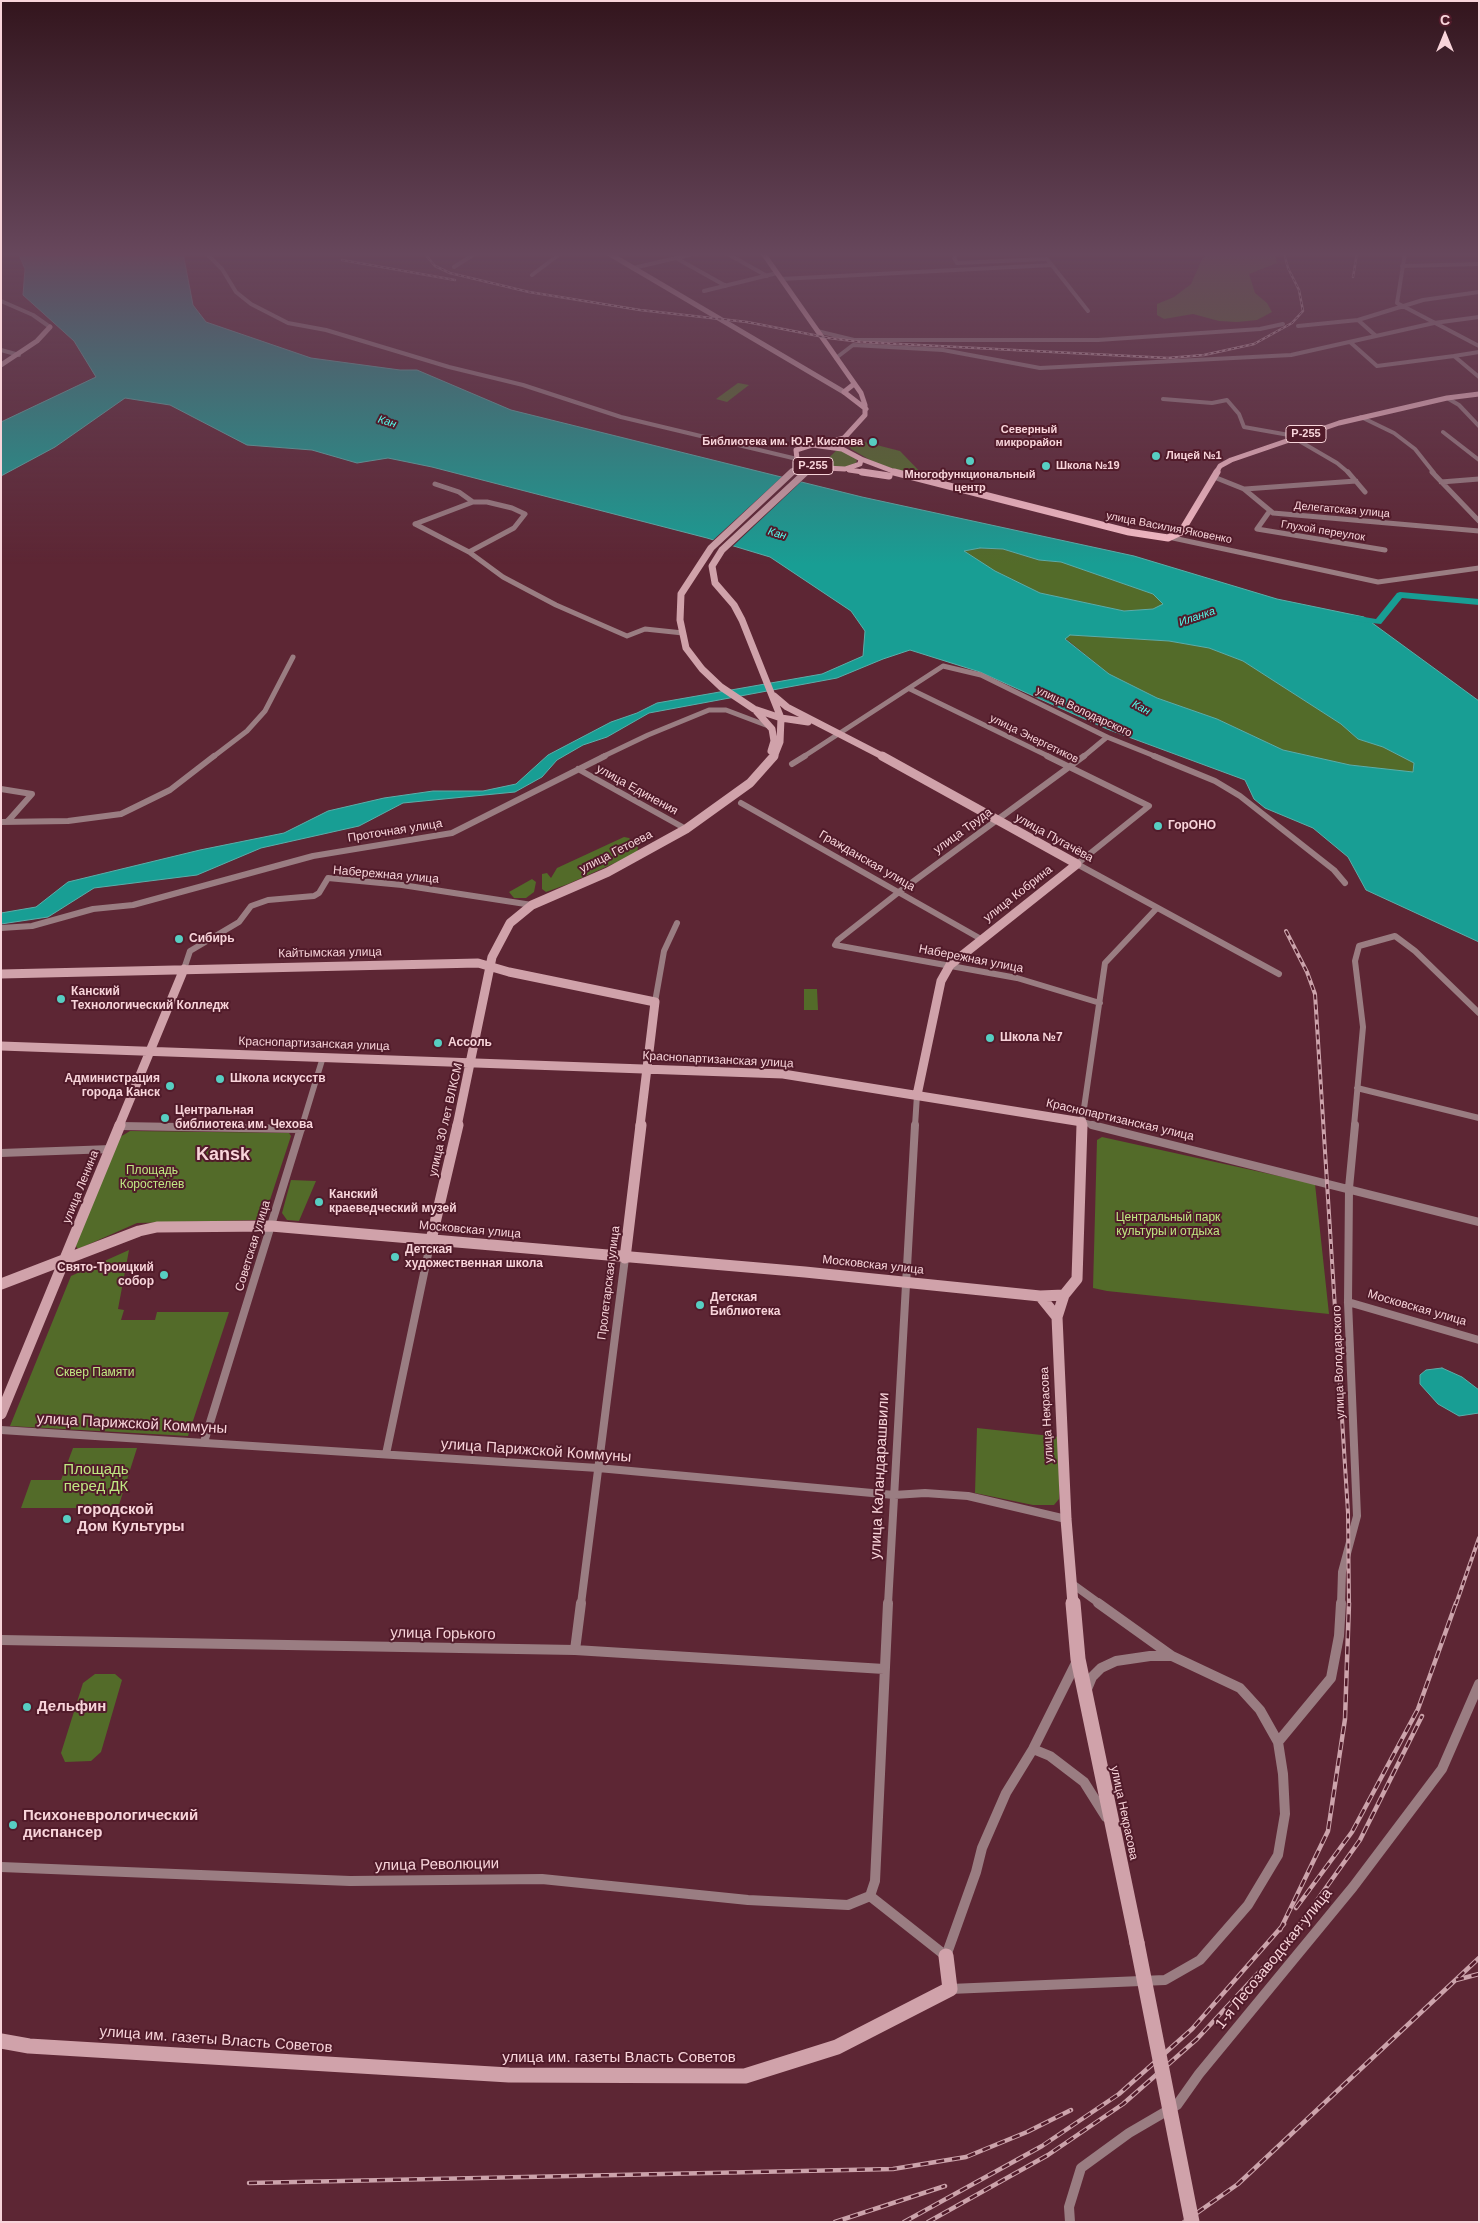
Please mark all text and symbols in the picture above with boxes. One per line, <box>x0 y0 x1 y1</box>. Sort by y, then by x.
north arrow <box>1420 10 1470 60</box>
text: С <box>1440 12 1450 28</box>
water label: Кан <box>376 413 398 431</box>
district label: Северный микрорайон <box>996 423 1062 449</box>
road number: Р-255 <box>1286 426 1326 442</box>
place label: Библиотека им. Ю.Р. Кислова <box>702 435 863 449</box>
marker: Библиотека им. Ю.Р. Кислова <box>867 436 879 448</box>
place label: Лицей №1 <box>1166 449 1222 463</box>
marker: Лицей №1 <box>1150 450 1162 462</box>
marker: Многофункциональный центр <box>964 455 976 467</box>
road number: Р-255 <box>793 458 833 474</box>
place label: Школа №19 <box>1056 459 1120 473</box>
marker: Школа №19 <box>1040 460 1052 472</box>
place label: Многофункциональный центр <box>905 468 1035 494</box>
street label: Делегатская улица <box>1293 499 1391 521</box>
street label: улица Василия Яковенко <box>1105 509 1233 547</box>
street label: Глухой переулок <box>1280 518 1366 544</box>
water label: Кан <box>766 525 788 543</box>
water label: Иланка <box>1177 605 1217 629</box>
street label: улица Володарского <box>1034 684 1134 740</box>
water label: Кан <box>1130 698 1152 718</box>
street label: улица Энергетиков <box>987 712 1081 766</box>
street label: улица Единения <box>594 762 680 818</box>
street label: улица Труда <box>931 805 995 857</box>
street label: улица Пугачёва <box>1012 811 1096 865</box>
street label: Проточная улица <box>347 816 443 846</box>
place label: ГорОНО <box>1168 819 1216 833</box>
marker: ГорОНО <box>1152 820 1164 832</box>
street label: улица Гетоева <box>577 827 655 877</box>
street label: Гражданская улица <box>816 828 918 894</box>
street label: Набережная улица <box>333 863 439 887</box>
street label: улица Кобрина <box>981 863 1055 925</box>
place label: Сибирь <box>189 932 235 946</box>
marker: Сибирь <box>173 933 185 945</box>
street label: Набережная улица <box>918 942 1024 976</box>
street label: Кайтымская улица <box>278 945 382 961</box>
place label: Канский Технологический Колледж <box>71 985 229 1013</box>
marker: Канский Технологический Колледж <box>55 993 67 1005</box>
place label: Школа №7 <box>1000 1031 1063 1045</box>
marker: Школа №7 <box>984 1032 996 1044</box>
street label: Краснопартизанская улица <box>238 1034 390 1054</box>
place label: Ассоль <box>448 1036 492 1050</box>
marker: Ассоль <box>432 1037 444 1049</box>
street label: Краснопартизанская улица <box>642 1049 794 1071</box>
street label: улица 30 лет ВЛКСМ <box>426 1062 466 1178</box>
place label: Администрация города Канск <box>65 1072 160 1100</box>
place label: Школа искусств <box>230 1072 326 1086</box>
marker: Школа искусств <box>214 1073 226 1085</box>
marker: Администрация города Канск <box>164 1080 176 1092</box>
street label: Краснопартизанская улица <box>1045 1096 1195 1144</box>
place label: Центральная библиотека им. Чехова <box>175 1104 313 1132</box>
marker: Центральная библиотека им. Чехова <box>159 1112 171 1124</box>
district label: Kansk <box>196 1144 250 1166</box>
street label: улица Ленина <box>60 1148 102 1226</box>
park label: Площадь Коростелев <box>120 1164 184 1192</box>
place label: Канский краеведческий музей <box>329 1188 457 1216</box>
marker: Канский краеведческий музей <box>313 1196 325 1208</box>
street label: Советская улица <box>232 1199 274 1293</box>
park label: Центральный парк культуры и отдыха <box>1116 1211 1220 1239</box>
street label: Московская улица <box>419 1218 521 1242</box>
street label: Пролетарская улица <box>595 1225 623 1341</box>
place label: Детская художественная школа <box>405 1243 543 1271</box>
marker: Детская художественная школа <box>389 1251 401 1263</box>
street label: Московская улица <box>821 1253 925 1277</box>
place label: Свято-Троицкий собор <box>57 1261 154 1289</box>
marker: Свято-Троицкий собор <box>158 1269 170 1281</box>
street label: Московская улица <box>1366 1287 1468 1329</box>
place label: Детская Библиотека <box>710 1291 780 1319</box>
marker: Детская Библиотека <box>694 1299 706 1311</box>
street label: улица Володарского <box>1330 1305 1348 1419</box>
park label: Сквер Памяти <box>55 1366 135 1380</box>
street label: улица Некрасова <box>1037 1367 1057 1463</box>
street label: улица Каландарашвили <box>867 1392 893 1560</box>
street label: улица Парижской Коммуны <box>36 1410 228 1438</box>
street label: улица Парижской Коммуны <box>440 1435 632 1467</box>
park label: Площадь перед ДК <box>63 1461 129 1496</box>
place label: городской Дом Культуры <box>77 1501 185 1536</box>
marker: городской Дом Культуры <box>61 1513 73 1525</box>
street label: улица Горького <box>390 1624 496 1644</box>
place label: Дельфин <box>37 1698 106 1716</box>
marker: Дельфин <box>21 1701 33 1713</box>
street label: улица Некрасова <box>1107 1765 1141 1861</box>
place label: Психоневрологический диспансер <box>23 1807 198 1842</box>
marker: Психоневрологический диспансер <box>7 1819 19 1831</box>
street label: улица Революции <box>375 1855 499 1875</box>
street label: 1-я Лесозаводская улица <box>1212 1885 1336 2033</box>
street label: улица им. газеты Власть Советов <box>99 2023 333 2057</box>
street label: улица им. газеты Власть Советов <box>502 2049 736 2067</box>

